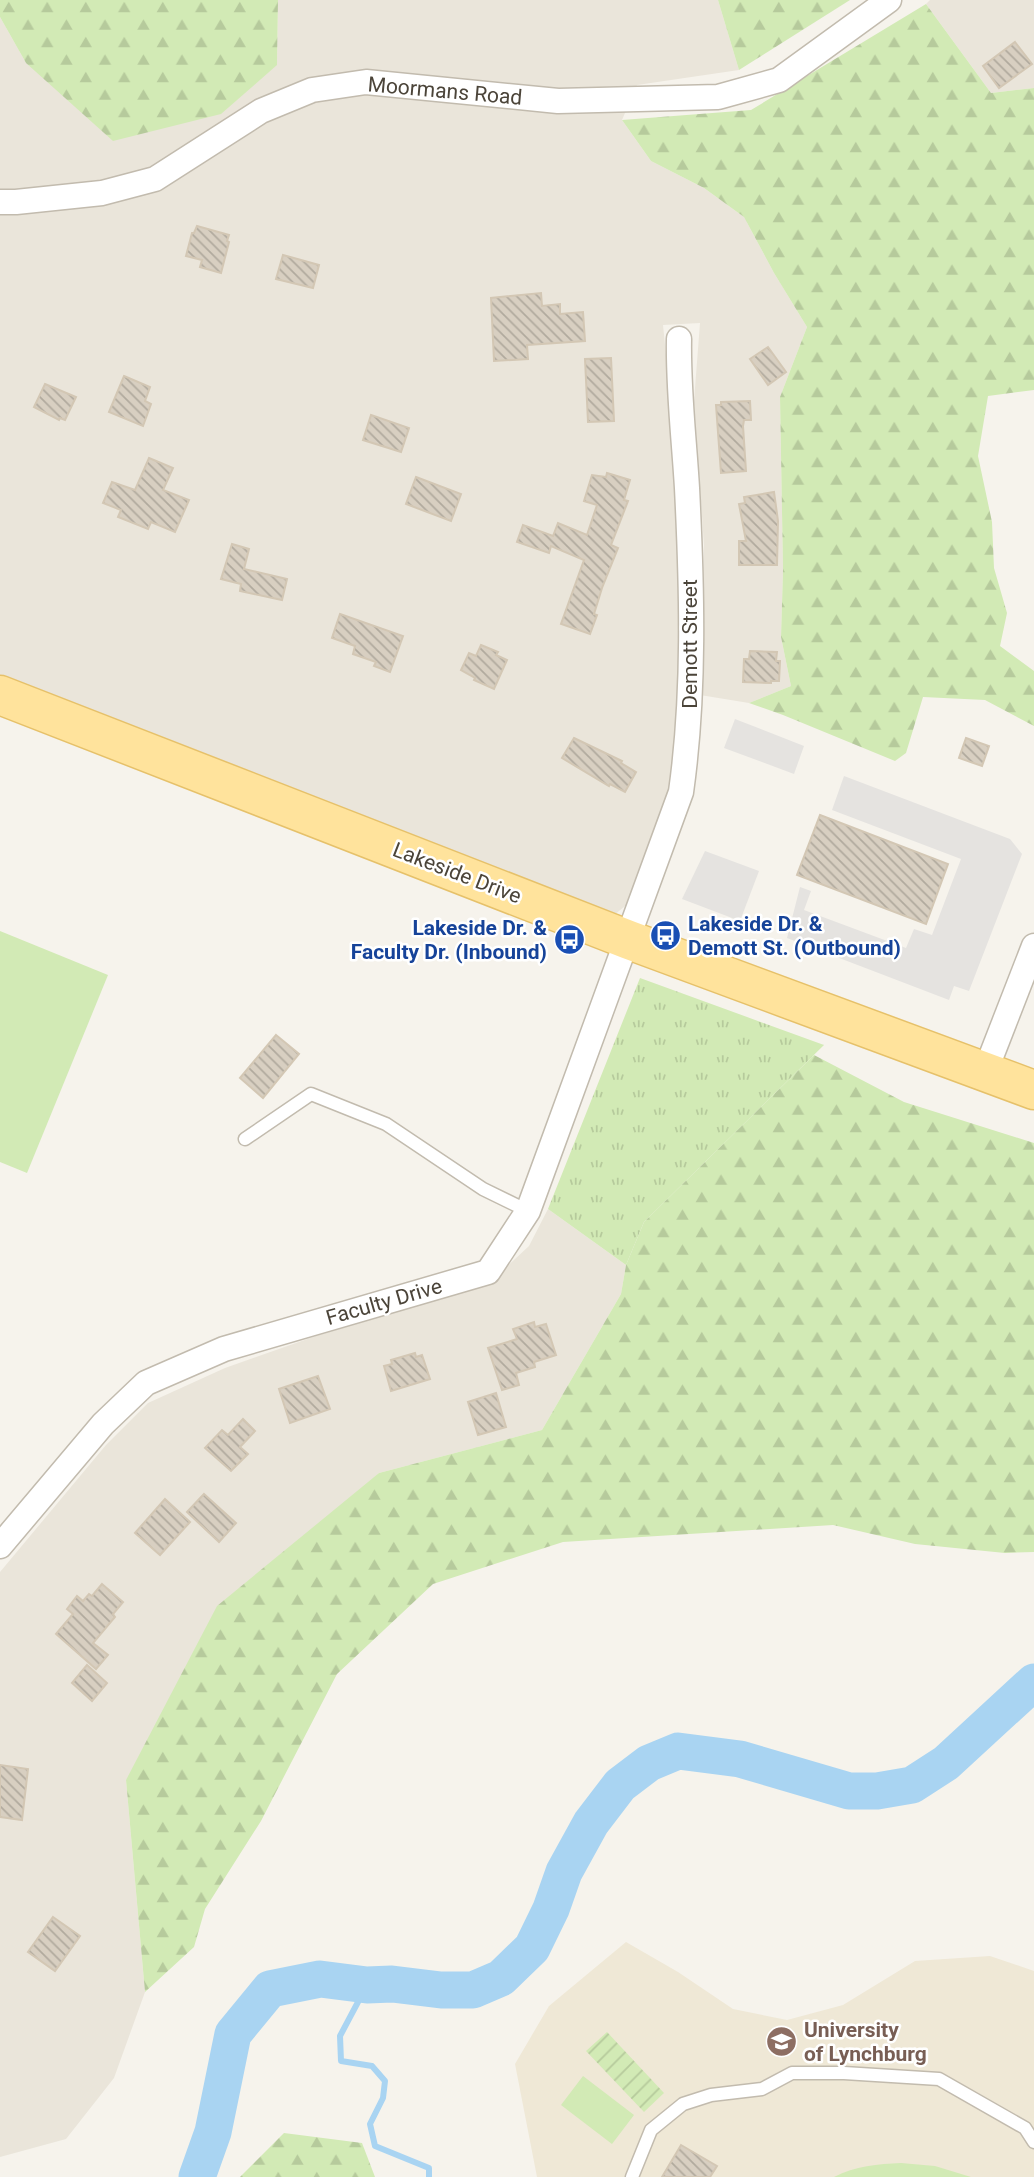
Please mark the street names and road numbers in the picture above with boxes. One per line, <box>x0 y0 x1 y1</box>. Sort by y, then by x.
street label: Moormans Road <box>367 72 523 110</box>
street label: Demott Street <box>678 579 702 709</box>
street label: Lakeside Drive <box>389 837 525 909</box>
street label: Faculty Drive <box>323 1274 445 1330</box>

